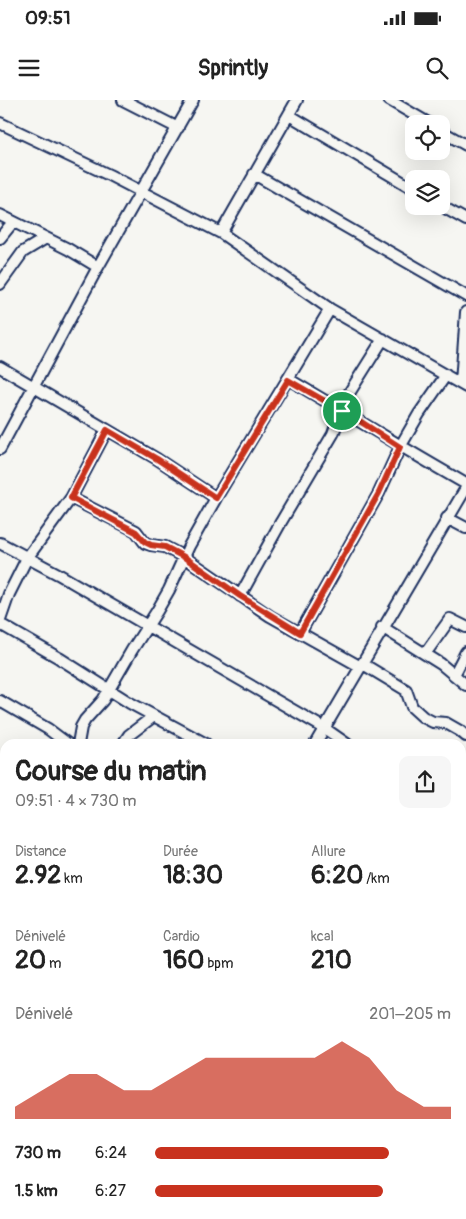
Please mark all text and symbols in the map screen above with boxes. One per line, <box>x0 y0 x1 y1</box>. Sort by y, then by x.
text: 09:51 <box>25 6 71 30</box>
icon: menu <box>15 54 43 82</box>
text: Sprintly <box>198 54 268 82</box>
icon: search <box>423 54 451 82</box>
map controls <box>405 115 450 215</box>
button: locate <box>405 115 450 160</box>
button: layers <box>405 170 450 215</box>
pin <box>321 390 363 432</box>
icon: arrive <box>328 397 356 425</box>
text: Course du matin <box>15 754 207 789</box>
button: share <box>399 756 451 808</box>
text: 09:51 · 4 × 730 m <box>15 791 137 811</box>
text: Distance <box>15 843 66 860</box>
text: Durée <box>163 843 198 860</box>
text: Allure <box>311 843 345 860</box>
text: 2.92 <box>15 860 61 891</box>
text: 18:30 <box>163 860 223 891</box>
text: 6:20 <box>311 860 363 891</box>
text: km <box>61 870 83 887</box>
text: /km <box>363 870 390 887</box>
text: Dénivelé <box>15 928 66 945</box>
text: Cardio <box>163 928 200 945</box>
text: kcal <box>311 928 334 945</box>
text: 20 <box>15 945 46 976</box>
text: 160 <box>163 945 204 976</box>
text: 210 <box>311 945 352 976</box>
text: m <box>46 955 62 972</box>
text: bpm <box>204 955 233 972</box>
text: Dénivelé <box>15 1004 73 1024</box>
text: 201–205 m <box>369 1004 451 1024</box>
text: 730 m <box>15 1143 61 1163</box>
text: 6:24 <box>95 1143 127 1163</box>
text: 1.5 km <box>15 1181 58 1201</box>
text: 6:27 <box>95 1181 126 1201</box>

